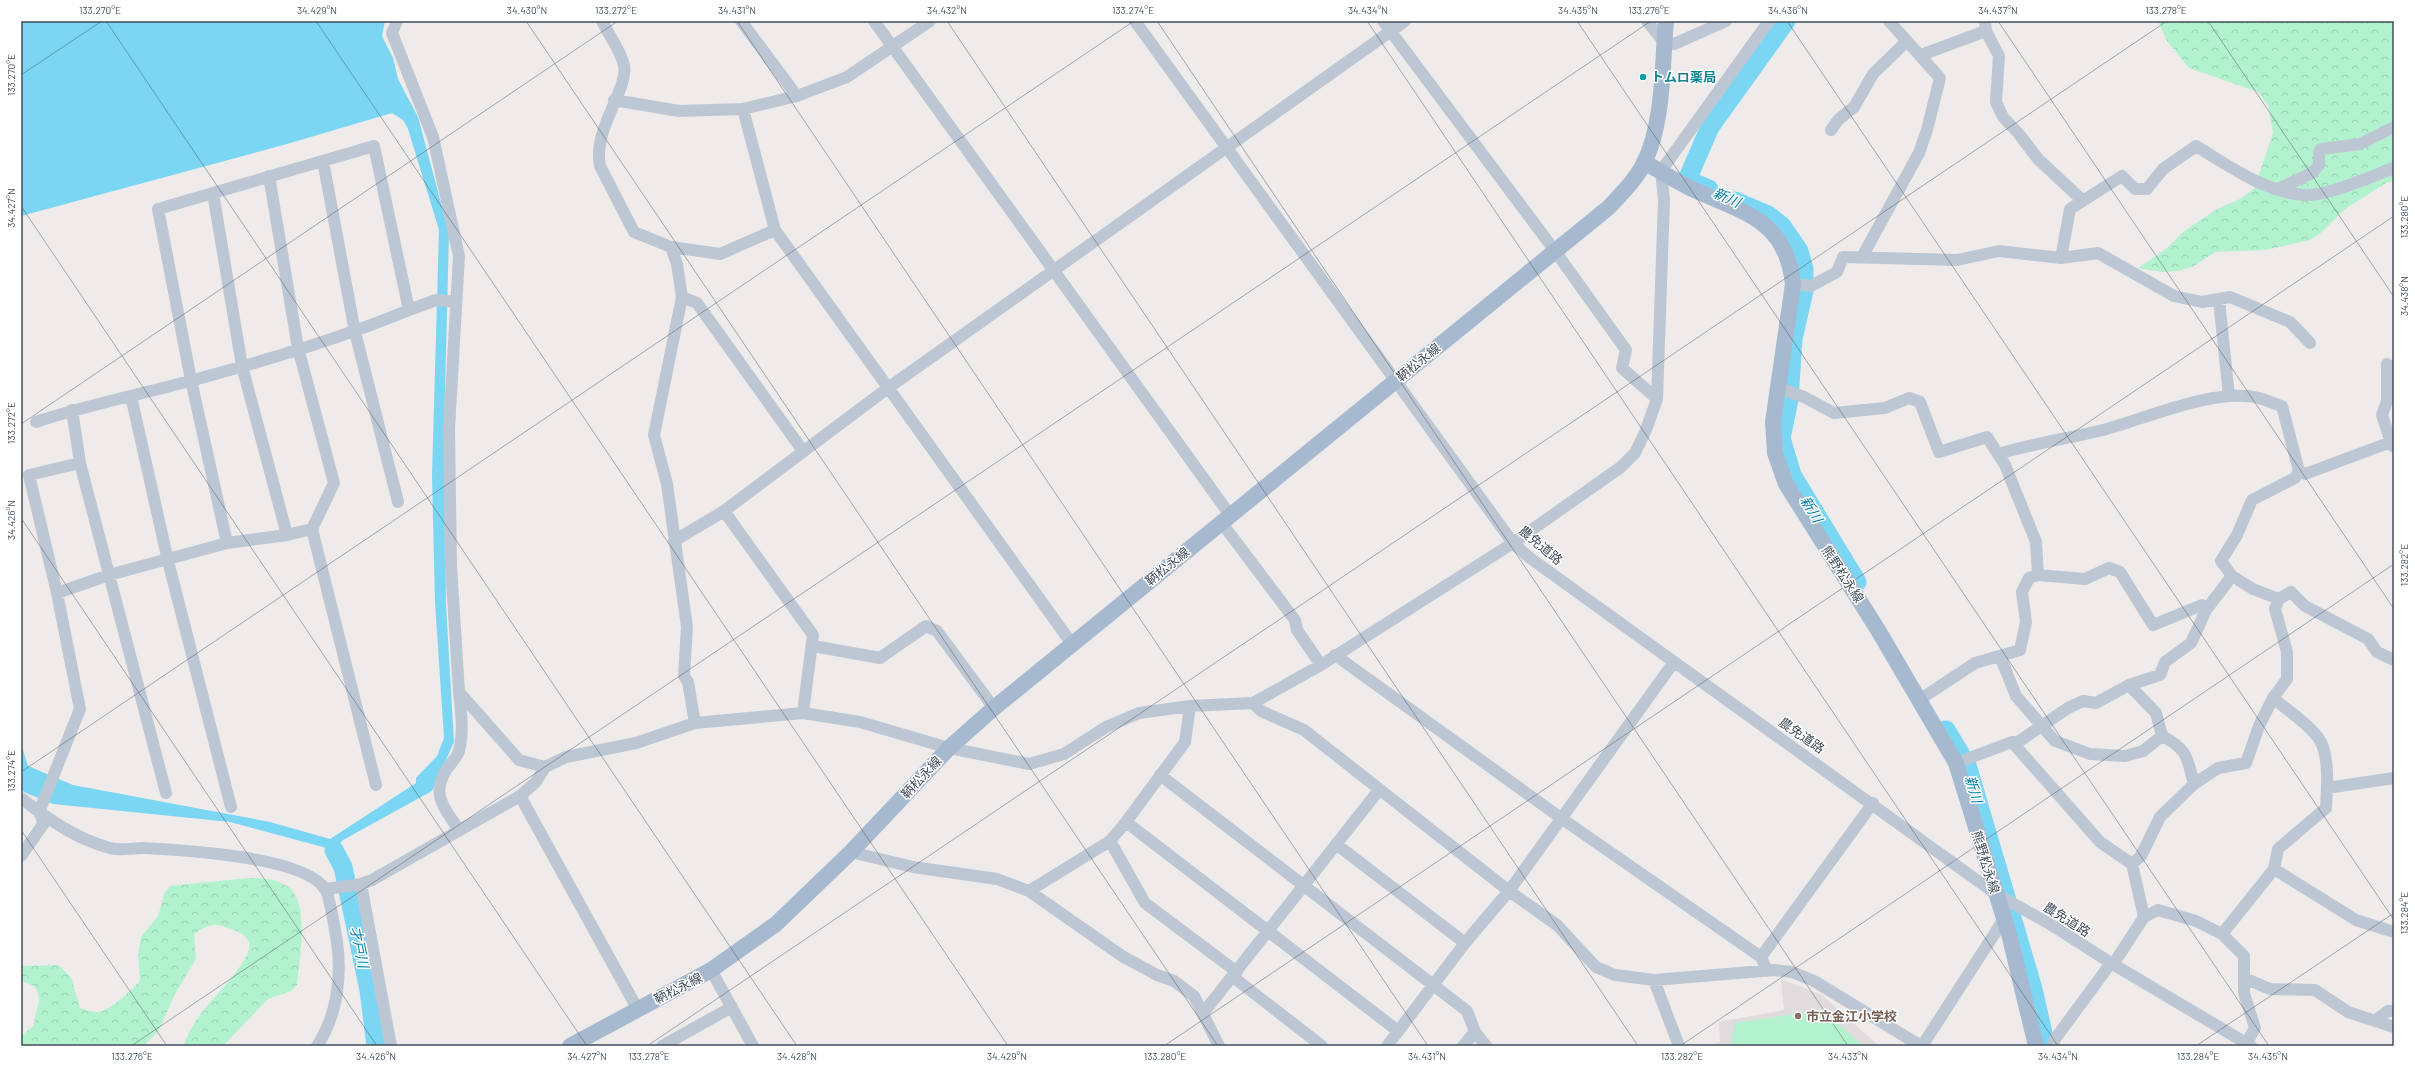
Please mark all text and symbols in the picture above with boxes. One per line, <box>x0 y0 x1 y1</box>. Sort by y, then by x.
text: 133.270°E <box>79 4 121 16</box>
text: 34.429°N <box>297 4 337 16</box>
text: 34.430°N <box>507 4 547 16</box>
text: 133.272°E <box>595 4 637 16</box>
text: 34.431°N <box>718 4 756 16</box>
text: 34.432°N <box>927 4 967 16</box>
text: 133.274°E <box>1112 4 1154 16</box>
text: 34.434°N <box>1348 4 1388 16</box>
text: 34.435°N <box>1558 4 1598 16</box>
text: 133.276°E <box>1628 4 1670 16</box>
text: 34.436°N <box>1768 4 1808 16</box>
text: 34.437°N <box>1978 4 2018 16</box>
text: 133.278°E <box>2145 4 2187 16</box>
text: 133.270°E <box>5 54 17 96</box>
place label: トムロ薬局 <box>1651 69 1716 85</box>
marker: トムロ薬局 <box>1638 72 1648 82</box>
water label: 新川 <box>1711 184 1745 211</box>
text: 34.427°N <box>5 188 17 228</box>
text: 133.280°E <box>2398 196 2410 238</box>
text: 34.438°N <box>2398 276 2410 316</box>
street label: 鞆松永線 <box>1393 339 1443 385</box>
text: 133.272°E <box>5 402 17 444</box>
water label: 新川 <box>1798 493 1828 527</box>
text: 34.426°N <box>5 500 17 540</box>
street label: 農免道路 <box>1516 522 1566 568</box>
street label: 熊野松永線 <box>1819 542 1867 606</box>
street label: 鞆松永線 <box>1142 543 1192 589</box>
text: 133.282°E <box>2398 544 2410 586</box>
street label: 農免道路 <box>1776 714 1828 756</box>
text: 133.274°E <box>5 750 17 792</box>
street label: 鞆松永線 <box>897 753 945 801</box>
water label: 新川 <box>1962 773 1987 807</box>
street label: 熊野松永線 <box>1969 829 2003 895</box>
text: 133.284°E <box>2398 892 2410 934</box>
street label: 農免道路 <box>2041 898 2093 940</box>
water label: 才戸川 <box>347 925 373 971</box>
street label: 鞆松永線 <box>651 969 705 1007</box>
place label: 市立金江小学校 <box>1806 1008 1897 1024</box>
marker: 市立金江小学校 <box>1793 1011 1803 1021</box>
text: 133.276°E <box>111 1050 153 1062</box>
text: 34.426°N <box>356 1050 396 1062</box>
text: 34.427°N <box>567 1050 607 1062</box>
text: 133.278°E <box>628 1050 670 1062</box>
text: 34.428°N <box>777 1050 817 1062</box>
text: 34.429°N <box>987 1050 1027 1062</box>
text: 133.280°E <box>1144 1050 1186 1062</box>
text: 34.431°N <box>1408 1050 1446 1062</box>
text: 133.282°E <box>1661 1050 1703 1062</box>
text: 34.433°N <box>1828 1050 1868 1062</box>
text: 34.434°N <box>2038 1050 2078 1062</box>
text: 133.284°E <box>2177 1050 2219 1062</box>
text: 34.435°N <box>2248 1050 2288 1062</box>

